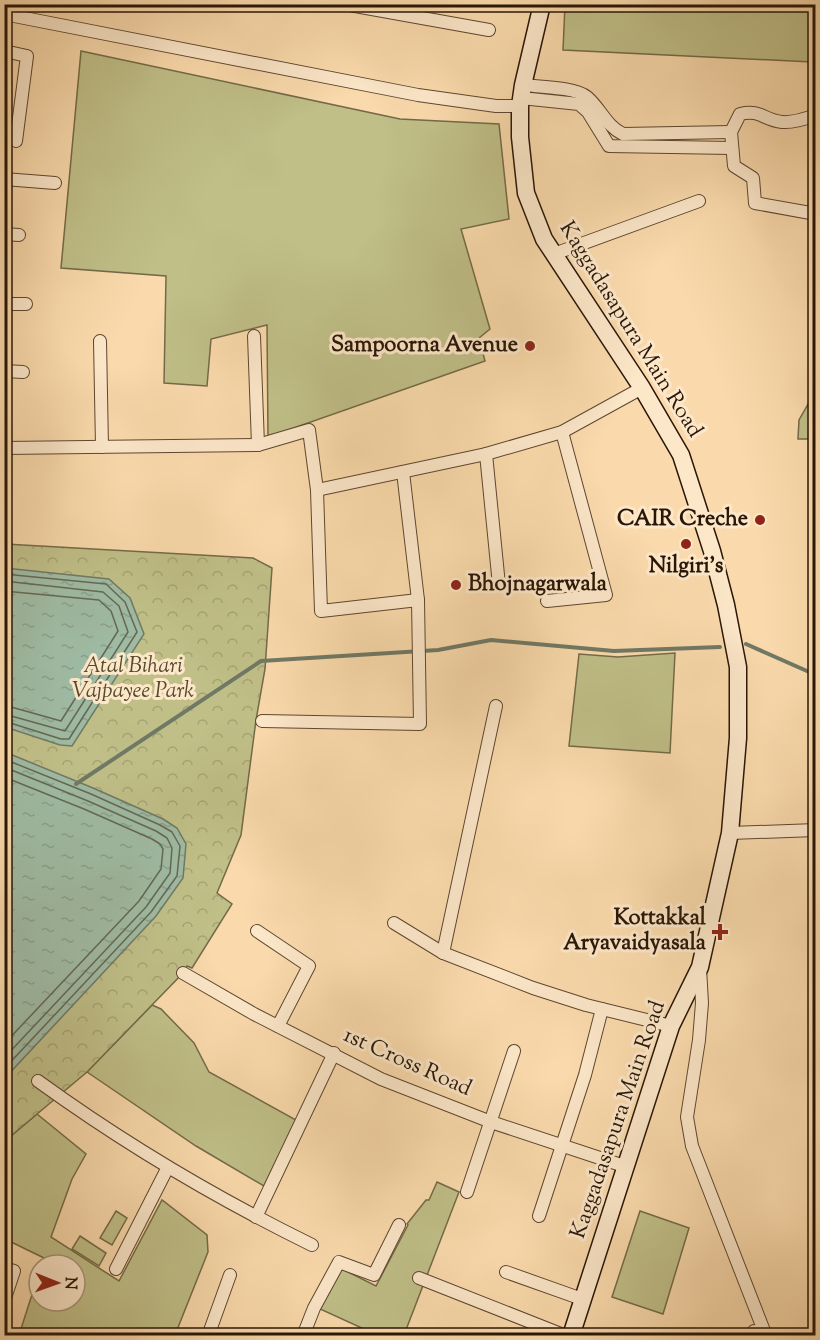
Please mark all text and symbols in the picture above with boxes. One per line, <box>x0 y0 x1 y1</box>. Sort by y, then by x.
street label: Kaggadasapura Main Road <box>550 216 710 444</box>
place label: Sampoorna Avenue <box>331 330 518 362</box>
marker: Sampoorna Avenue <box>523 339 537 353</box>
place label: CAIR Creche <box>617 504 748 536</box>
marker: CAIR Creche <box>753 513 767 527</box>
marker: Nilgiri's <box>679 537 693 551</box>
place label: Nilgiri's <box>649 551 724 583</box>
place label: Bhojnagarwala <box>468 569 608 601</box>
marker: Bhojnagarwala <box>449 578 463 592</box>
park label: Atal Bihari Vajpayee Park <box>72 651 194 708</box>
place label: Kottakkal Aryavaidyasala <box>563 903 707 960</box>
marker: Kottakkal Aryavaidyasala <box>711 923 729 941</box>
street label: Kaggadasapura Main Road <box>563 997 675 1243</box>
street label: 1st Cross Road <box>338 1020 476 1106</box>
north arrow <box>27 1253 87 1313</box>
text: N <box>58 1277 81 1290</box>

